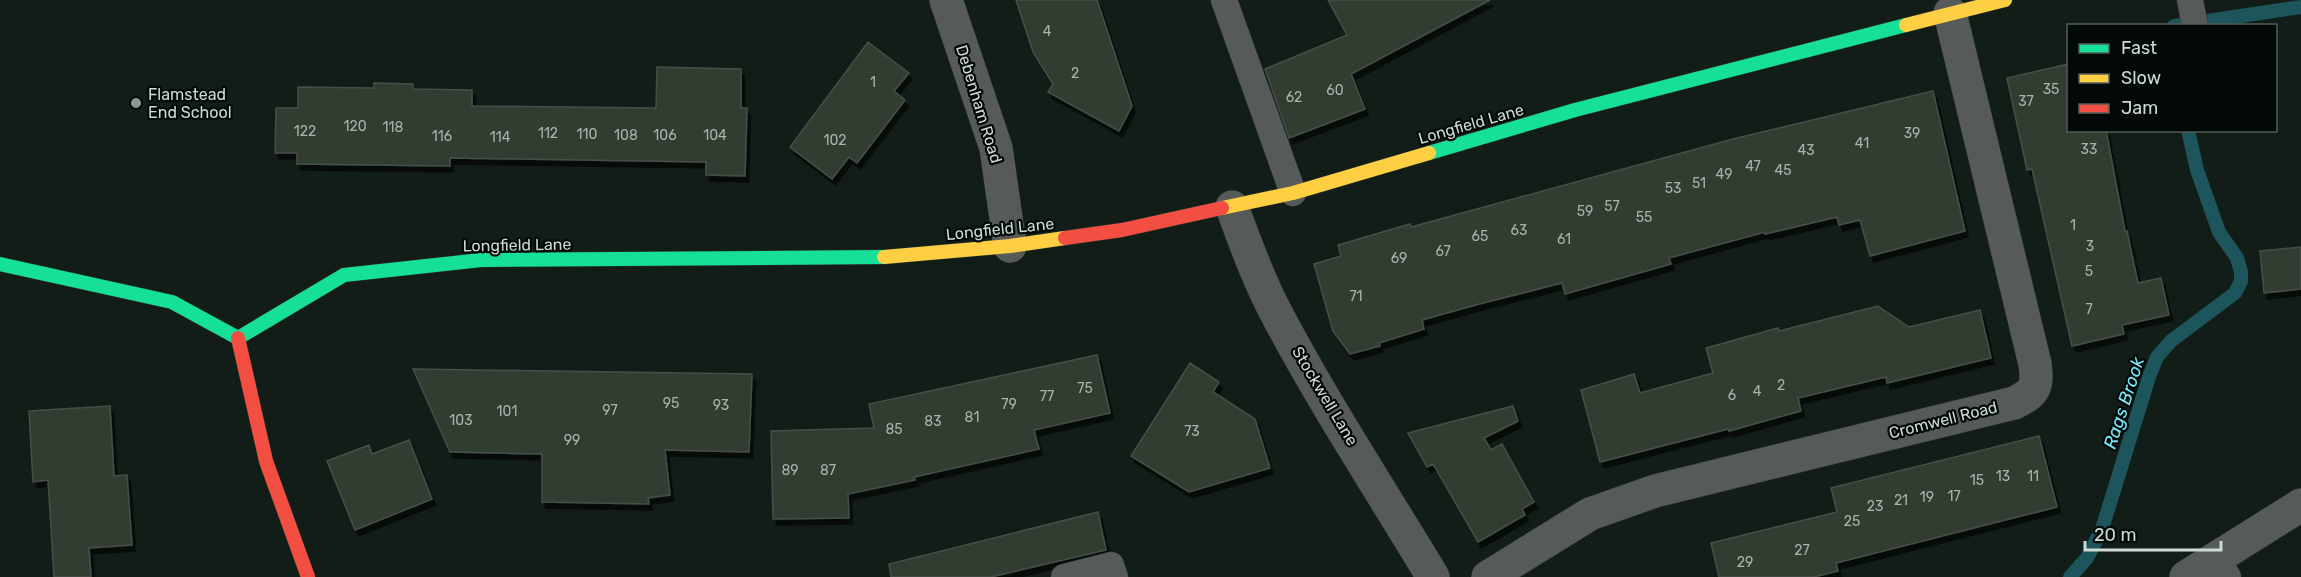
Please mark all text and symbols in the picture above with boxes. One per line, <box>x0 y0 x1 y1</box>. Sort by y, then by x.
house number: 4 <box>1043 23 1052 40</box>
legend <box>2067 24 2277 132</box>
text: Fast <box>2121 37 2157 59</box>
street label: Debenham Road <box>952 42 1006 166</box>
house number: 2 <box>1071 65 1079 82</box>
text: Slow <box>2121 67 2161 89</box>
house number: 1 <box>870 74 876 91</box>
house number: 35 <box>2043 81 2059 98</box>
house number: 60 <box>1326 82 1344 99</box>
place label: Flamstead End School <box>148 85 232 122</box>
house number: 62 <box>1286 89 1302 106</box>
house number: 37 <box>2018 93 2034 110</box>
marker: Flamstead End School <box>129 96 143 110</box>
text: Jam <box>2121 97 2158 119</box>
street label: Longfield Lane <box>1416 100 1526 148</box>
house number: 120 <box>343 118 367 135</box>
house number: 118 <box>383 119 404 136</box>
house number: 122 <box>294 123 316 140</box>
house number: 112 <box>538 125 558 142</box>
house number: 39 <box>1904 125 1920 142</box>
house number: 110 <box>577 126 598 143</box>
house number: 108 <box>614 127 638 144</box>
house number: 106 <box>653 127 677 144</box>
house number: 104 <box>703 127 727 144</box>
house number: 116 <box>432 128 452 145</box>
house number: 114 <box>490 129 511 146</box>
house number: 102 <box>823 132 847 149</box>
house number: 41 <box>1855 135 1869 152</box>
house number: 33 <box>2081 141 2097 158</box>
house number: 43 <box>1797 142 1815 159</box>
house number: 47 <box>1745 158 1761 175</box>
house number: 45 <box>1774 162 1792 179</box>
house number: 49 <box>1716 166 1732 183</box>
house number: 51 <box>1692 175 1706 192</box>
house number: 53 <box>1665 180 1681 197</box>
house number: 57 <box>1604 198 1620 215</box>
house number: 59 <box>1577 203 1593 220</box>
house number: 55 <box>1636 209 1652 226</box>
street label: Longfield Lane <box>945 214 1055 244</box>
house number: 1 <box>2070 217 2076 234</box>
house number: 63 <box>1511 222 1527 239</box>
house number: 65 <box>1472 228 1488 245</box>
house number: 61 <box>1557 231 1571 248</box>
street label: Longfield Lane <box>462 235 572 255</box>
house number: 3 <box>2086 238 2094 255</box>
house number: 67 <box>1435 243 1451 260</box>
house number: 69 <box>1391 250 1407 267</box>
house number: 5 <box>2085 263 2093 280</box>
house number: 71 <box>1349 288 1363 305</box>
house number: 7 <box>2085 301 2093 318</box>
street label: Stockwell Lane <box>1288 343 1362 449</box>
water label: Rags Brook <box>2099 354 2149 452</box>
house number: 2 <box>1777 377 1785 394</box>
house number: 75 <box>1077 380 1093 397</box>
house number: 4 <box>1753 383 1762 400</box>
house number: 6 <box>1728 387 1736 404</box>
house number: 77 <box>1040 388 1054 405</box>
house number: 95 <box>663 395 679 412</box>
house number: 79 <box>1001 396 1017 413</box>
house number: 93 <box>713 397 729 414</box>
street label: Cromwell Road <box>1887 397 1999 443</box>
house number: 97 <box>602 402 618 419</box>
house number: 101 <box>497 403 517 420</box>
house number: 81 <box>965 409 979 426</box>
house number: 103 <box>449 412 473 429</box>
house number: 83 <box>924 413 942 430</box>
house number: 85 <box>885 421 903 438</box>
house number: 73 <box>1184 423 1200 440</box>
house number: 99 <box>564 432 580 449</box>
house number: 89 <box>781 462 799 479</box>
house number: 87 <box>820 462 836 479</box>
house number: 13 <box>1996 468 2010 485</box>
house number: 11 <box>2027 468 2039 485</box>
house number: 15 <box>1970 472 1984 489</box>
house number: 17 <box>1947 488 1961 505</box>
house number: 19 <box>1920 489 1934 506</box>
house number: 21 <box>1894 492 1908 509</box>
house number: 23 <box>1867 498 1883 515</box>
house number: 25 <box>1844 513 1860 530</box>
scale bar <box>2085 514 2222 552</box>
text: 20 m <box>2094 524 2136 546</box>
house number: 27 <box>1794 542 1810 559</box>
house number: 29 <box>1737 554 1753 571</box>

